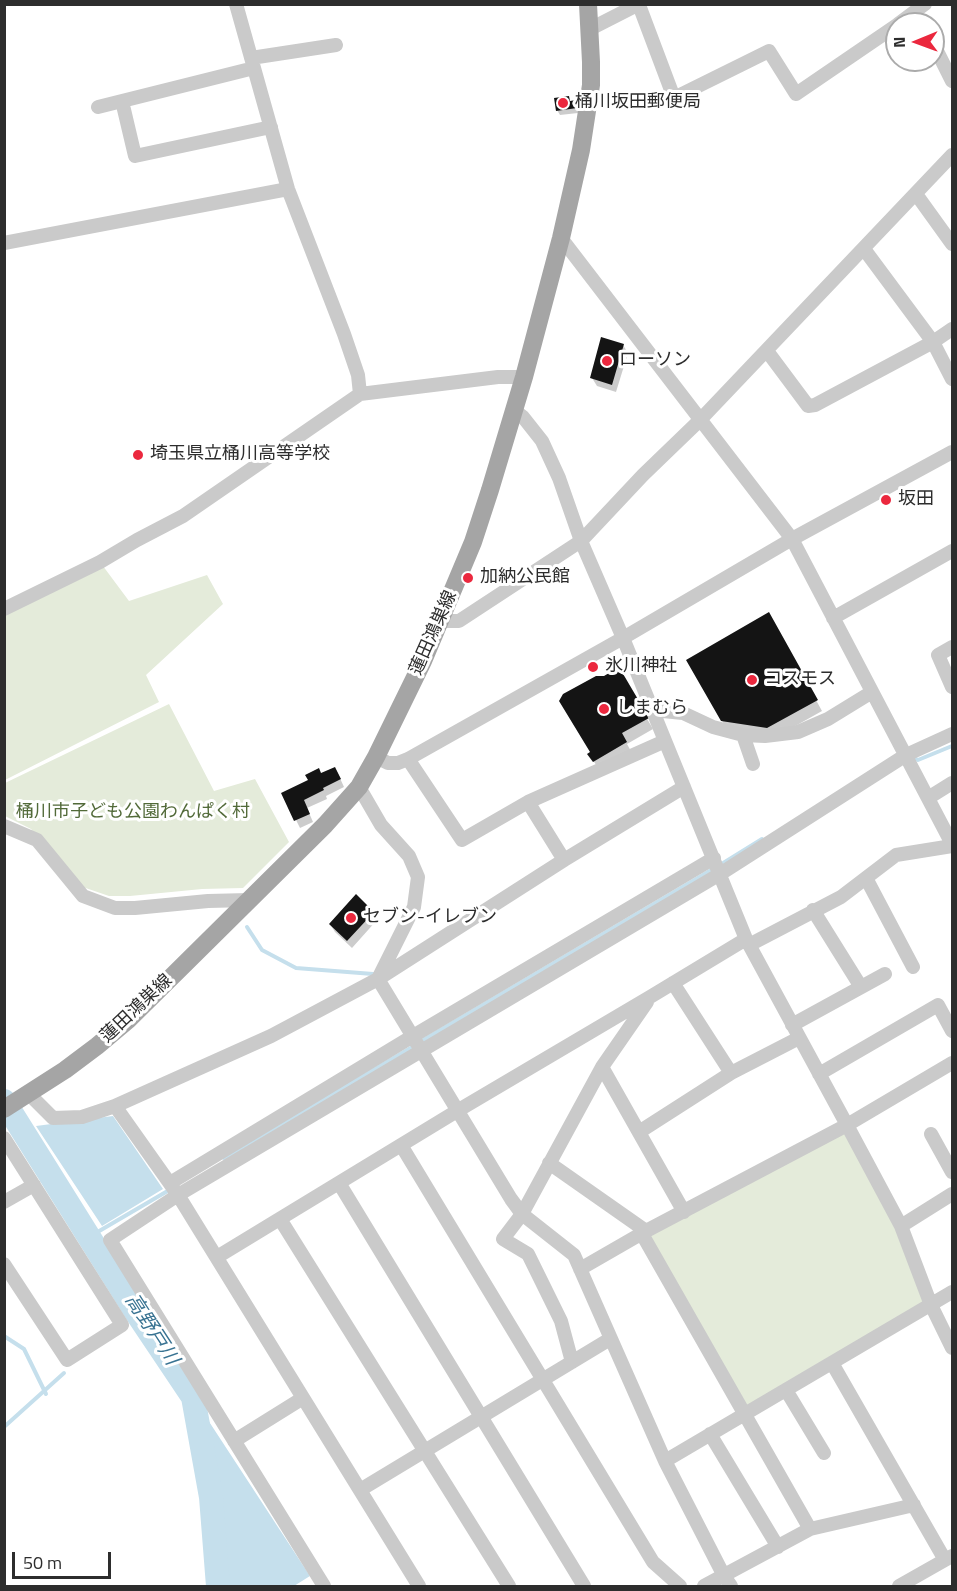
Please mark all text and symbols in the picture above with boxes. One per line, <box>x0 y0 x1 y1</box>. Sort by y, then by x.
north arrow <box>885 12 945 72</box>
text: N <box>887 37 911 48</box>
place label: 桶川坂田郵便局 <box>575 92 701 114</box>
marker: 桶川坂田郵便局 <box>556 96 570 110</box>
place label: ローソン <box>619 350 691 372</box>
marker: ローソン <box>600 354 614 368</box>
place label: 埼玉県立桶川高等学校 <box>150 444 330 466</box>
marker: 埼玉県立桶川高等学校 <box>131 448 145 462</box>
place label: 坂田 <box>898 489 934 511</box>
marker: 坂田 <box>879 493 893 507</box>
place label: 加納公民館 <box>480 567 570 589</box>
marker: 加納公民館 <box>461 571 475 585</box>
street label: 蓮田鴻巣線 <box>406 587 462 679</box>
place label: 氷川神社 <box>605 656 677 678</box>
marker: 氷川神社 <box>586 660 600 674</box>
place label: コスモス <box>764 669 836 691</box>
marker: コスモス <box>745 673 759 687</box>
place label: しまむら <box>616 698 688 720</box>
marker: しまむら <box>597 702 611 716</box>
park label: 桶川市子ども公園わんぱく村 <box>16 802 250 824</box>
place label: セブン-イレブン <box>363 907 497 929</box>
marker: セブン-イレブン <box>344 911 358 925</box>
street label: 蓮田鴻巣線 <box>97 970 177 1048</box>
water label: 高野戸川 <box>119 1290 183 1370</box>
scale bar <box>15 1540 114 1578</box>
text: 50 m <box>23 1549 62 1576</box>

